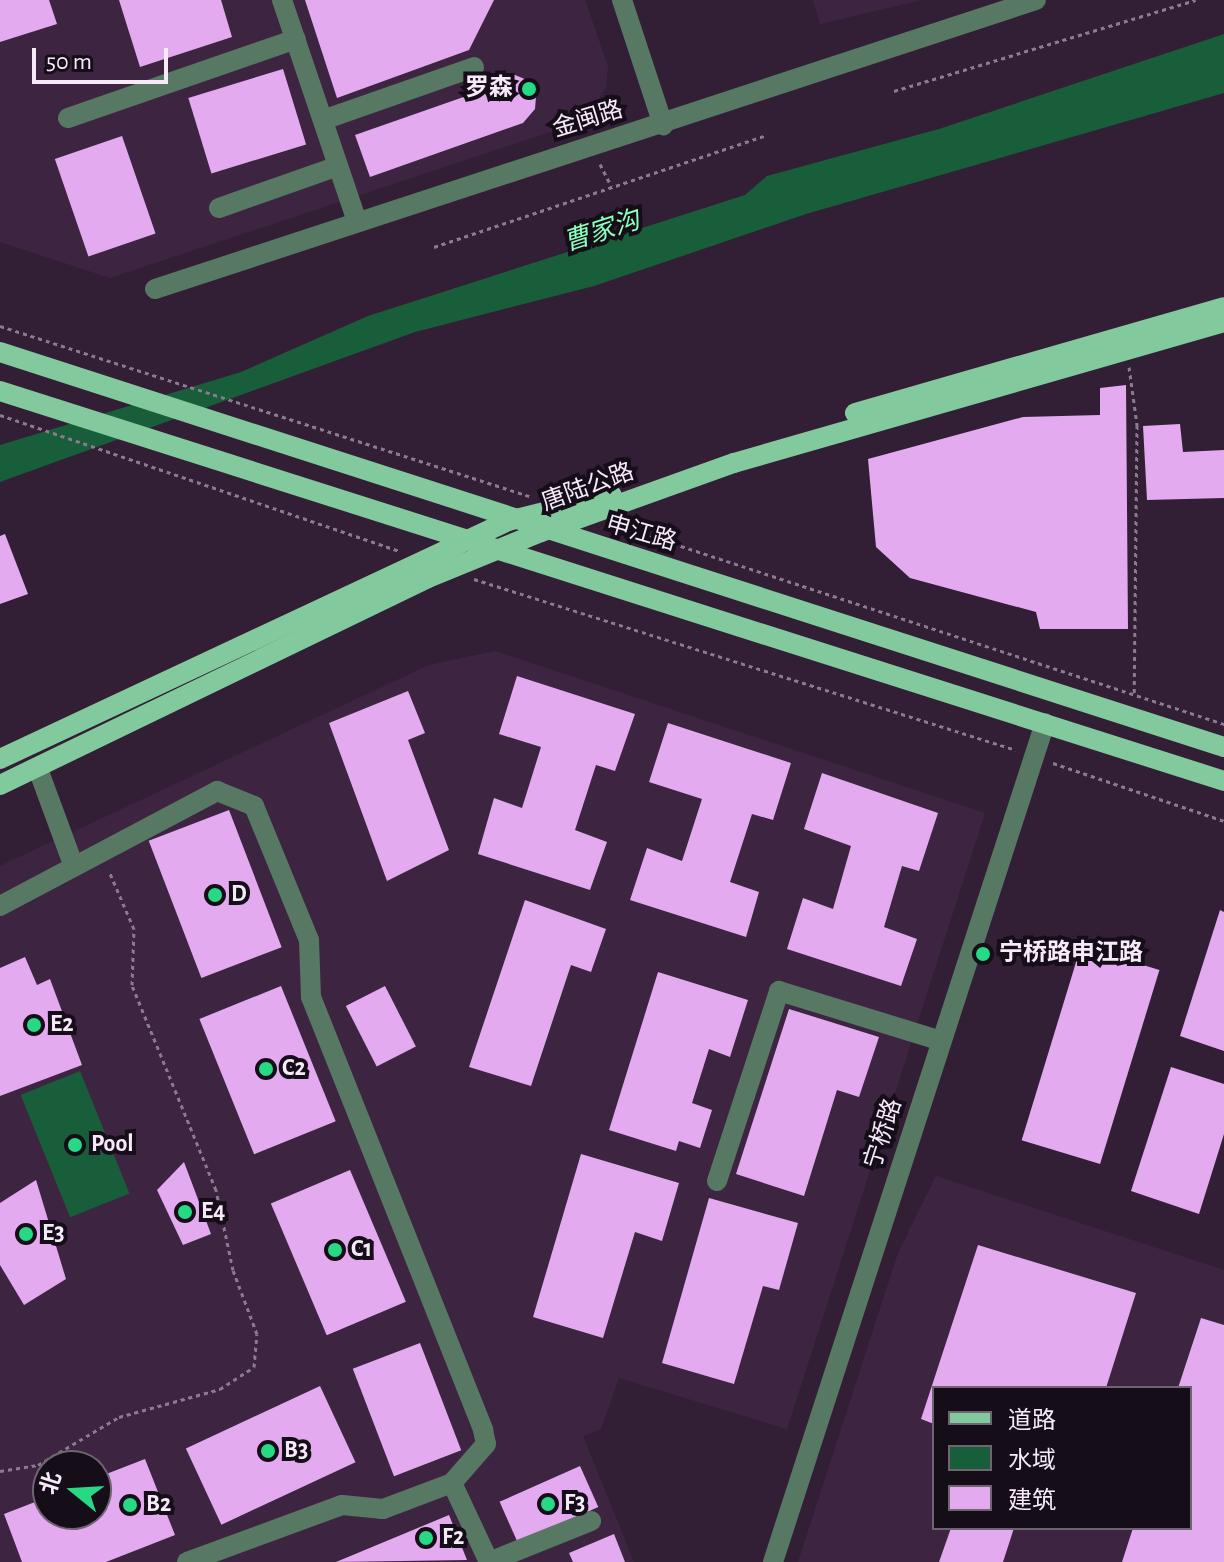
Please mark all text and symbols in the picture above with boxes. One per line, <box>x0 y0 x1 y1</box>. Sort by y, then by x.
scale bar <box>36 32 172 82</box>
text: 50 m <box>46 50 92 74</box>
place label: 罗森 <box>465 75 513 103</box>
marker: 罗森 <box>520 80 538 98</box>
street label: 金闽路 <box>549 96 627 144</box>
water label: 曹家沟 <box>560 205 644 259</box>
street label: 唐陆公路 <box>538 458 638 518</box>
street label: 申江路 <box>602 510 680 558</box>
place label: D <box>231 881 247 909</box>
marker: D <box>206 886 224 904</box>
place label: 宁桥路申江路 <box>999 940 1143 968</box>
marker: 宁桥路申江路 <box>974 945 992 963</box>
place label: E2 <box>50 1011 74 1039</box>
marker: E2 <box>25 1016 43 1034</box>
place label: C2 <box>282 1055 306 1083</box>
marker: C2 <box>257 1060 275 1078</box>
street label: 宁桥路 <box>859 1095 909 1173</box>
place label: Pool <box>91 1131 134 1159</box>
marker: Pool <box>66 1136 84 1154</box>
place label: E4 <box>201 1198 225 1226</box>
marker: E4 <box>176 1203 194 1221</box>
place label: E3 <box>42 1220 65 1248</box>
marker: E3 <box>17 1225 35 1243</box>
place label: C1 <box>351 1236 372 1264</box>
marker: C1 <box>326 1241 344 1259</box>
legend <box>932 1386 1192 1530</box>
text: 道路 <box>1008 1409 1056 1433</box>
place label: B3 <box>284 1437 308 1465</box>
marker: B3 <box>259 1442 277 1460</box>
text: 水域 <box>1008 1449 1056 1473</box>
north arrow <box>32 1450 112 1530</box>
text: 北 <box>37 1469 65 1497</box>
text: 建筑 <box>1008 1489 1056 1513</box>
place label: F3 <box>564 1490 585 1518</box>
place label: B2 <box>146 1491 171 1519</box>
marker: F3 <box>539 1495 557 1513</box>
marker: B2 <box>121 1496 139 1514</box>
place label: F2 <box>442 1524 464 1552</box>
marker: F2 <box>417 1529 435 1547</box>

